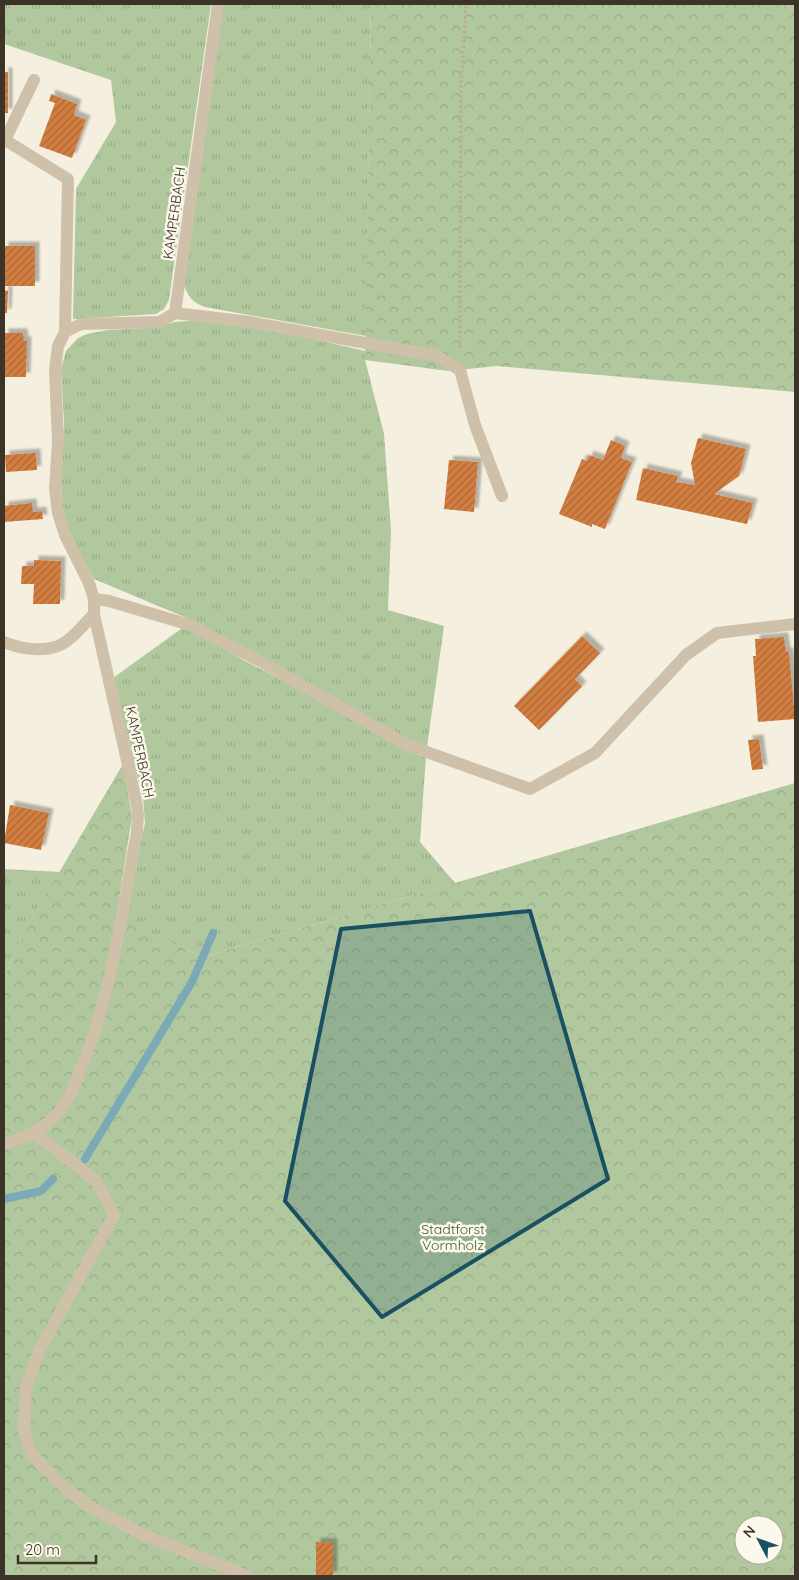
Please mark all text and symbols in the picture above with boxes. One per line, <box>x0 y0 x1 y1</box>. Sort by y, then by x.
street label: KAMPERBACH <box>159 166 189 260</box>
street label: KAMPERBACH <box>122 705 158 799</box>
park label: Stadtforst Vormholz <box>421 1220 485 1254</box>
north arrow <box>734 1515 784 1565</box>
text: N <box>739 1522 759 1541</box>
scale bar <box>18 1532 95 1564</box>
text: 20 m <box>25 1540 60 1559</box>

